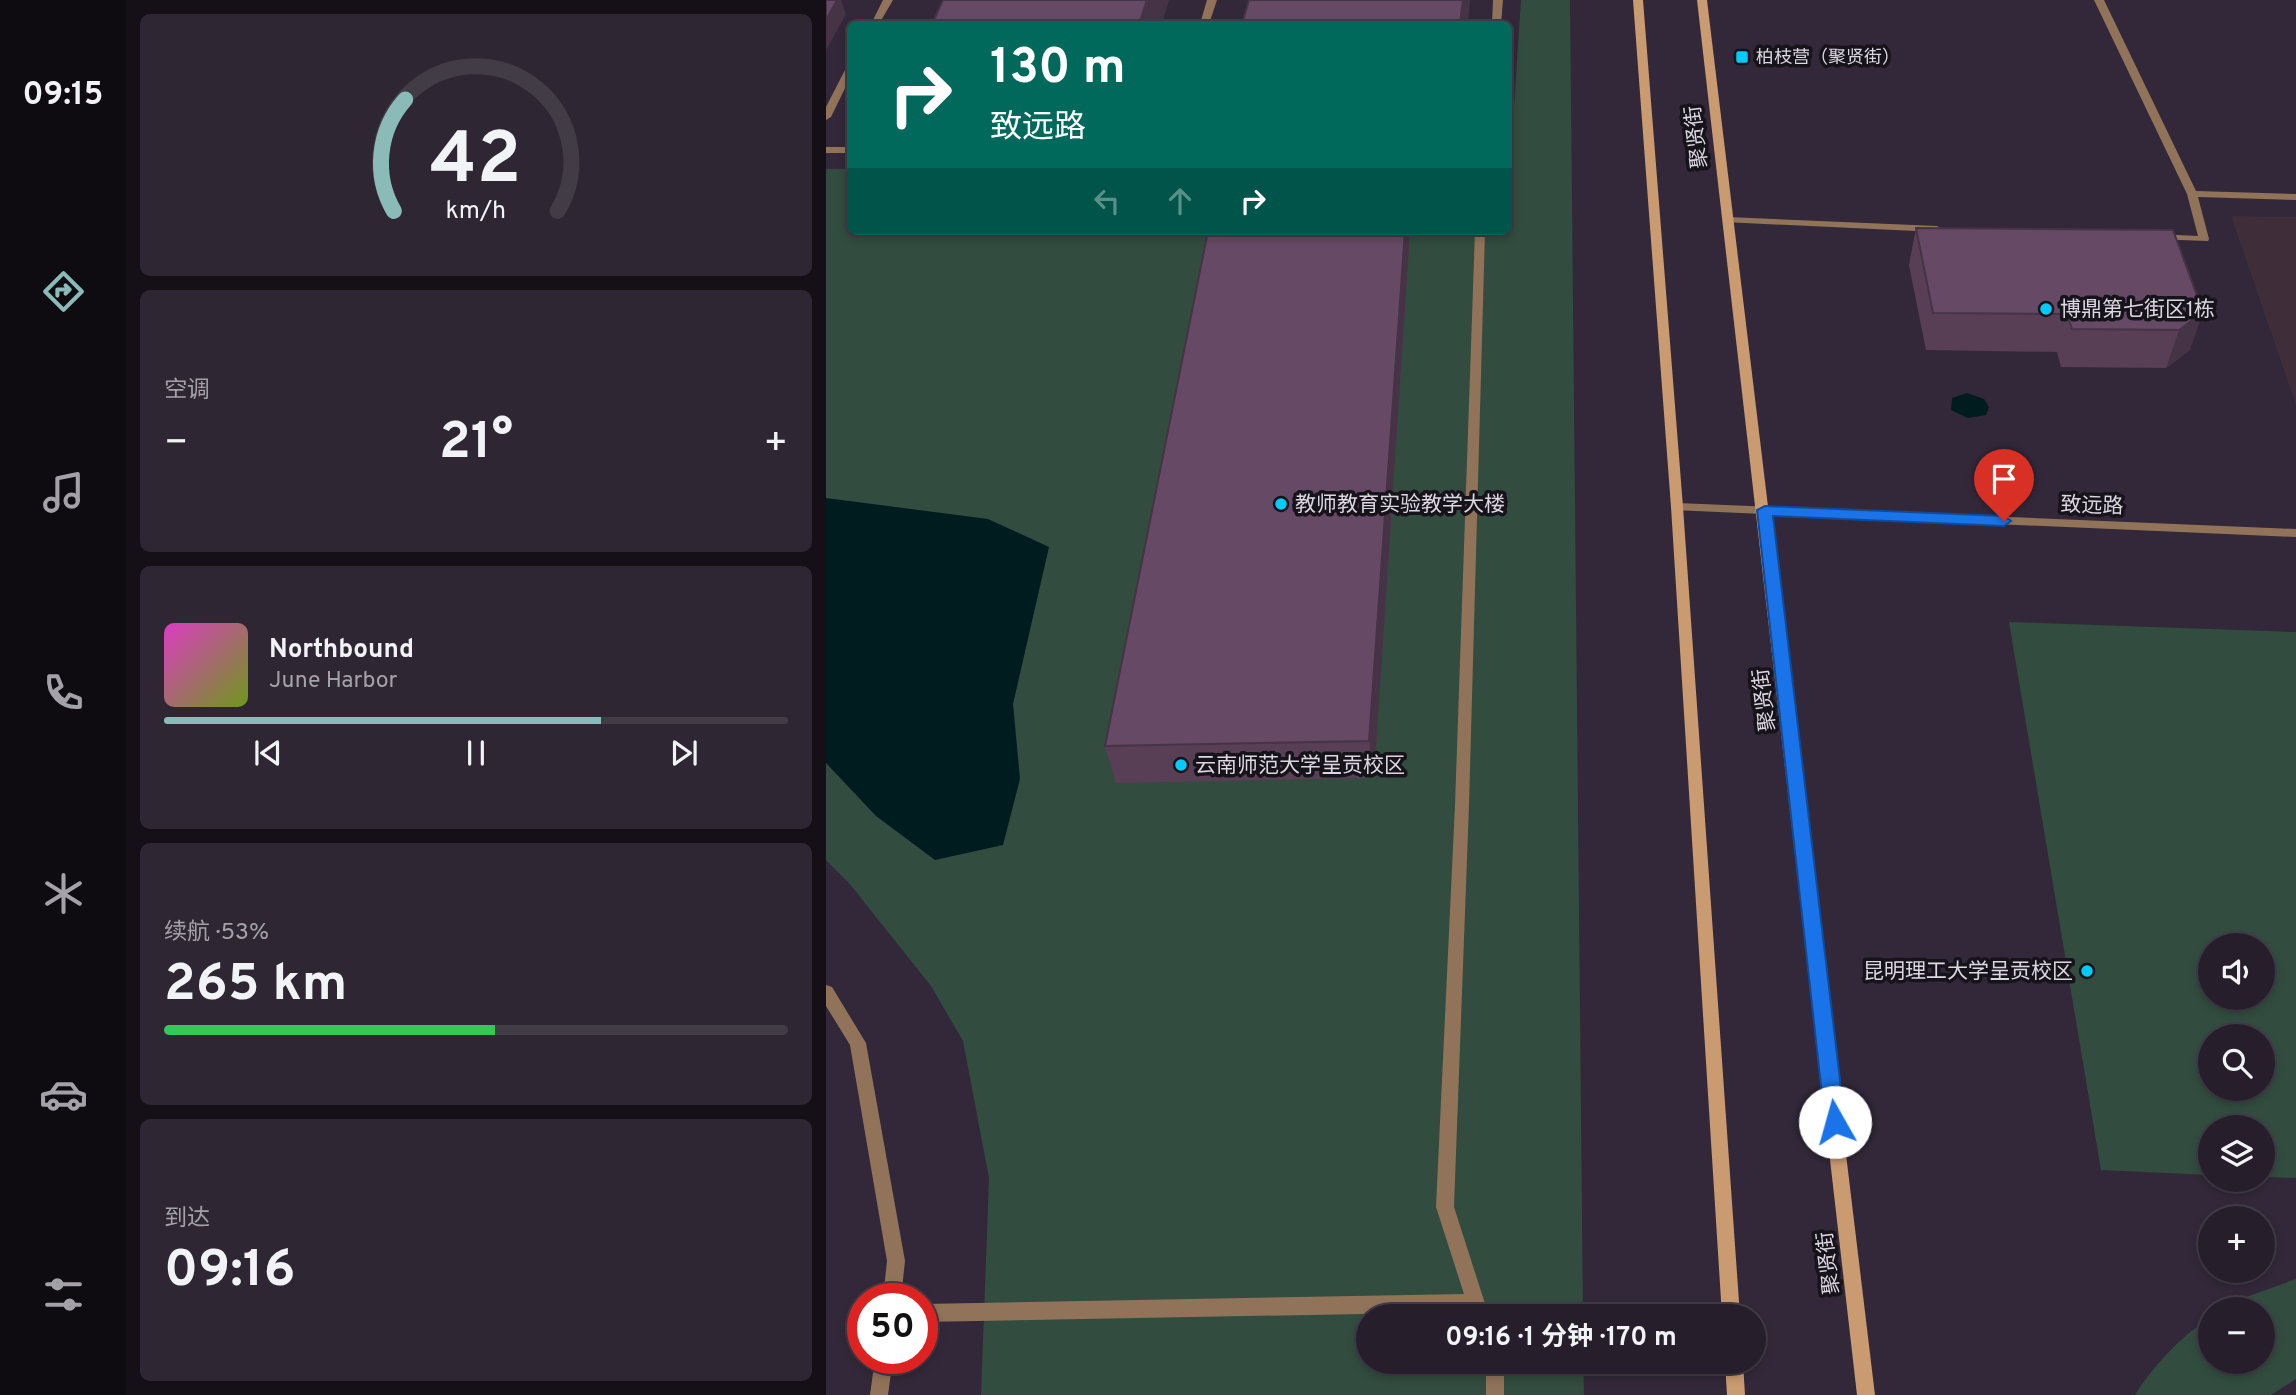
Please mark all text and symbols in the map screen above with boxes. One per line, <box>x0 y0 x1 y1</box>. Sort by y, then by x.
text: 130 m <box>990 39 1126 101</box>
place label: 柏枝营（聚贤街） <box>1756 47 1900 70</box>
icon: right <box>875 49 966 140</box>
marker: 柏枝营（聚贤街） <box>1734 49 1750 65</box>
text: 09:15 <box>23 76 103 116</box>
street label: 聚贤街 <box>1680 104 1715 170</box>
text: 致远路 <box>990 109 1086 149</box>
text: 42 <box>430 117 522 209</box>
icon: left <box>1088 182 1126 220</box>
icon: ahead <box>1161 182 1199 220</box>
icon: right <box>1234 182 1272 220</box>
text: km/h <box>446 196 506 228</box>
icon: directions <box>39 267 88 316</box>
place label: 博鼎第七街区1栋 <box>2060 297 2215 324</box>
marker: 博鼎第七街区1栋 <box>2038 301 2054 317</box>
text: 空调 <box>164 377 210 406</box>
text: 21° <box>439 411 513 477</box>
text: − <box>164 420 189 469</box>
text: + <box>763 420 788 469</box>
pin <box>1974 449 2034 521</box>
icon: arrive <box>1985 460 2023 498</box>
icon: music <box>39 468 88 517</box>
place label: 教师教育实验教学大楼 <box>1295 492 1505 519</box>
street label: 致远路 <box>2060 492 2124 521</box>
marker: 教师教育实验教学大楼 <box>1273 496 1289 512</box>
text: Northbound <box>269 634 414 667</box>
text: June Harbor <box>269 667 397 696</box>
street label: 聚贤街 <box>1748 667 1783 733</box>
icon: phone <box>39 668 88 717</box>
icon: previous <box>249 734 287 772</box>
icon: pause <box>457 734 495 772</box>
icon: next <box>665 734 703 772</box>
place label: 云南师范大学呈贡校区 <box>1195 753 1405 780</box>
marker: 云南师范大学呈贡校区 <box>1173 757 1189 773</box>
icon: climate <box>39 869 88 918</box>
text: 续航 · 53% <box>164 919 269 948</box>
map controls <box>2198 933 2275 1374</box>
button: sound <box>2198 933 2275 1010</box>
text: 265 km <box>164 953 347 1019</box>
place label: 昆明理工大学呈贡校区 <box>1863 959 2073 986</box>
marker: 昆明理工大学呈贡校区 <box>2079 963 2095 979</box>
button: search <box>2198 1024 2275 1101</box>
icon: car <box>39 1070 88 1119</box>
position arrow <box>1798 1085 1872 1159</box>
button: layers <box>2198 1115 2275 1192</box>
text: 到达 <box>164 1205 210 1234</box>
button: + <box>2198 1206 2275 1283</box>
street label: 聚贤街 <box>1812 1230 1847 1296</box>
text: 09:16 <box>164 1239 296 1305</box>
icon: filters <box>39 1270 88 1319</box>
speed limit sign: 50 <box>847 1283 938 1374</box>
button: − <box>2198 1297 2275 1374</box>
text: 09:16 · 1 分钟 · 170 m <box>1445 1322 1677 1355</box>

